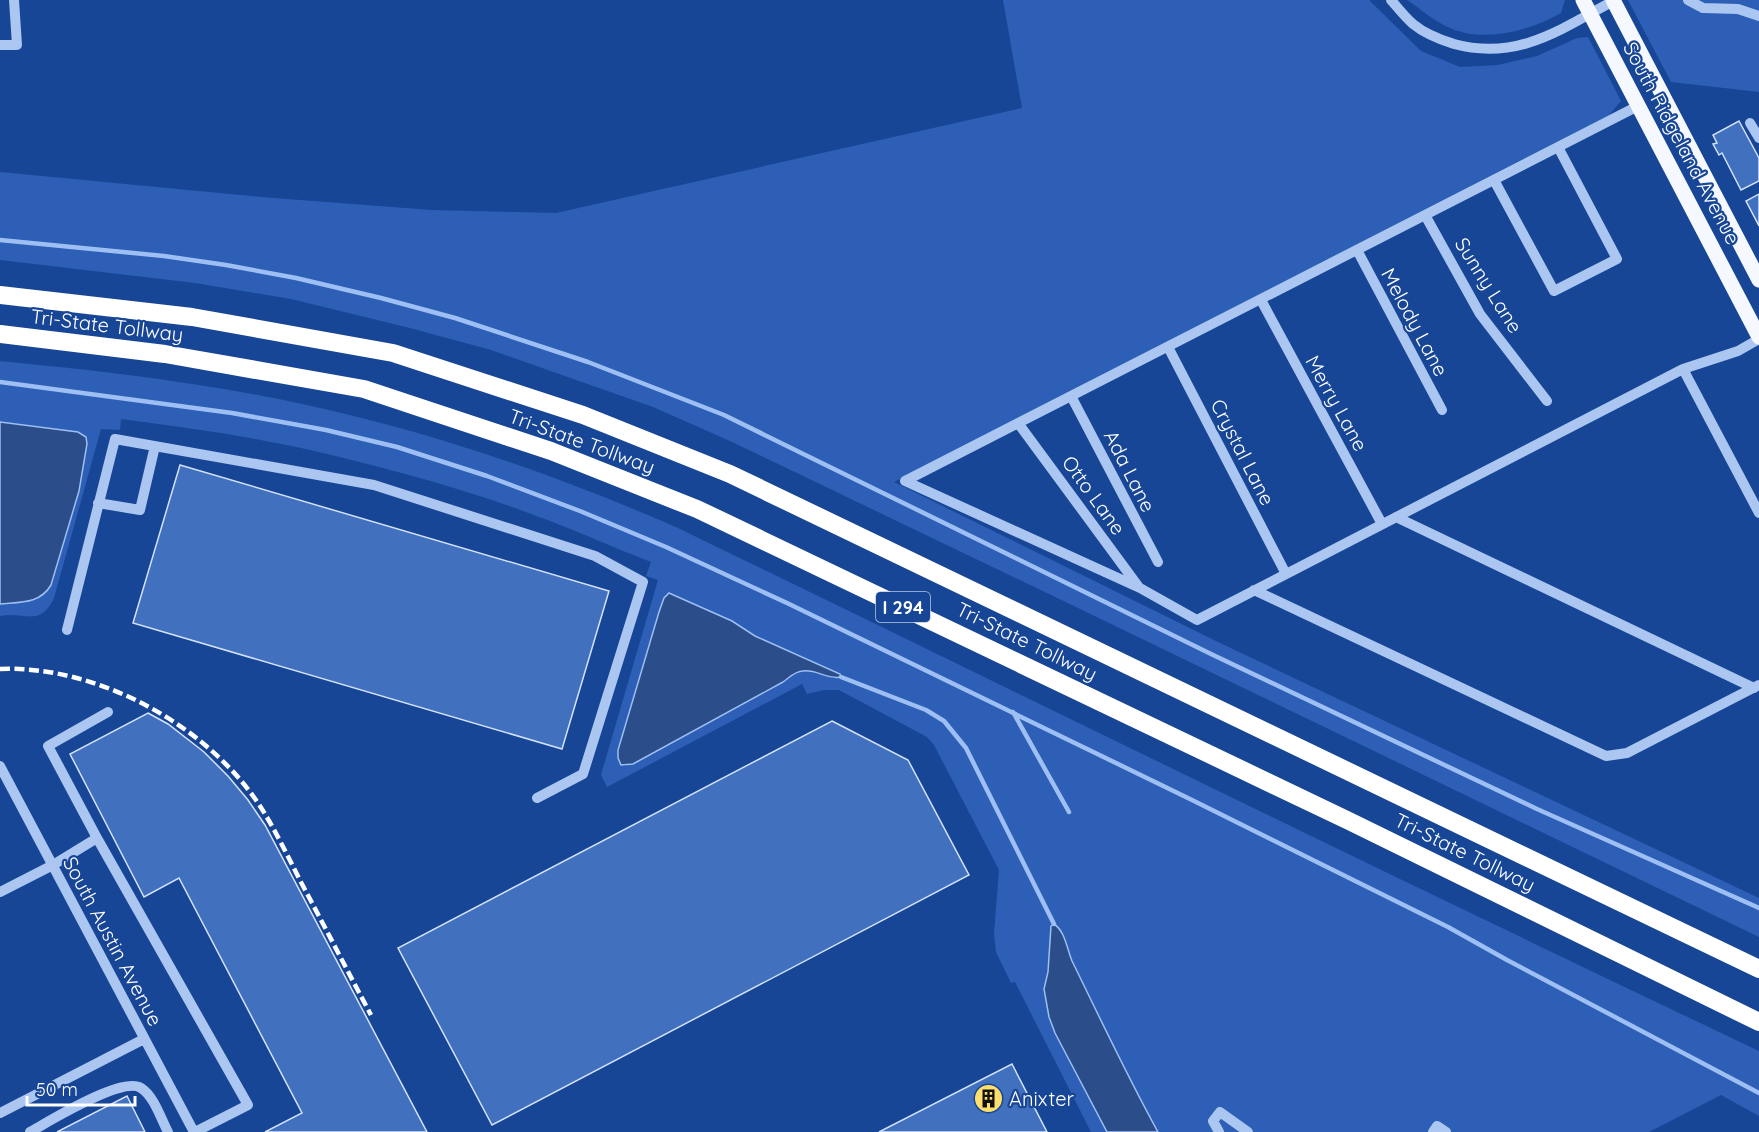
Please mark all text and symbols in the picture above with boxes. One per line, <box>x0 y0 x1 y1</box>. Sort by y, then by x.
street label: South Ridgeland Avenue <box>1618 37 1746 249</box>
street label: Sunny Lane <box>1450 233 1528 337</box>
street label: Melody Lane <box>1376 264 1454 380</box>
street label: Tri-State Tollway <box>29 303 185 347</box>
street label: Merry Lane <box>1300 351 1374 455</box>
street label: Crystal Lane <box>1206 395 1280 509</box>
street label: Tri-State Tollway <box>506 403 658 479</box>
street label: Ada Lane <box>1099 426 1161 516</box>
street label: Otto Lane <box>1057 450 1131 540</box>
road number: I 294 <box>876 592 930 622</box>
street label: Tri-State Tollway <box>953 596 1101 686</box>
street label: Tri-State Tollway <box>1391 807 1539 897</box>
street label: South Austin Avenue <box>58 852 168 1030</box>
scale bar <box>27 1069 135 1107</box>
text: 50 m <box>36 1078 78 1101</box>
building icon: Anixter <box>972 1082 1004 1114</box>
place label: Anixter <box>1009 1086 1074 1111</box>

